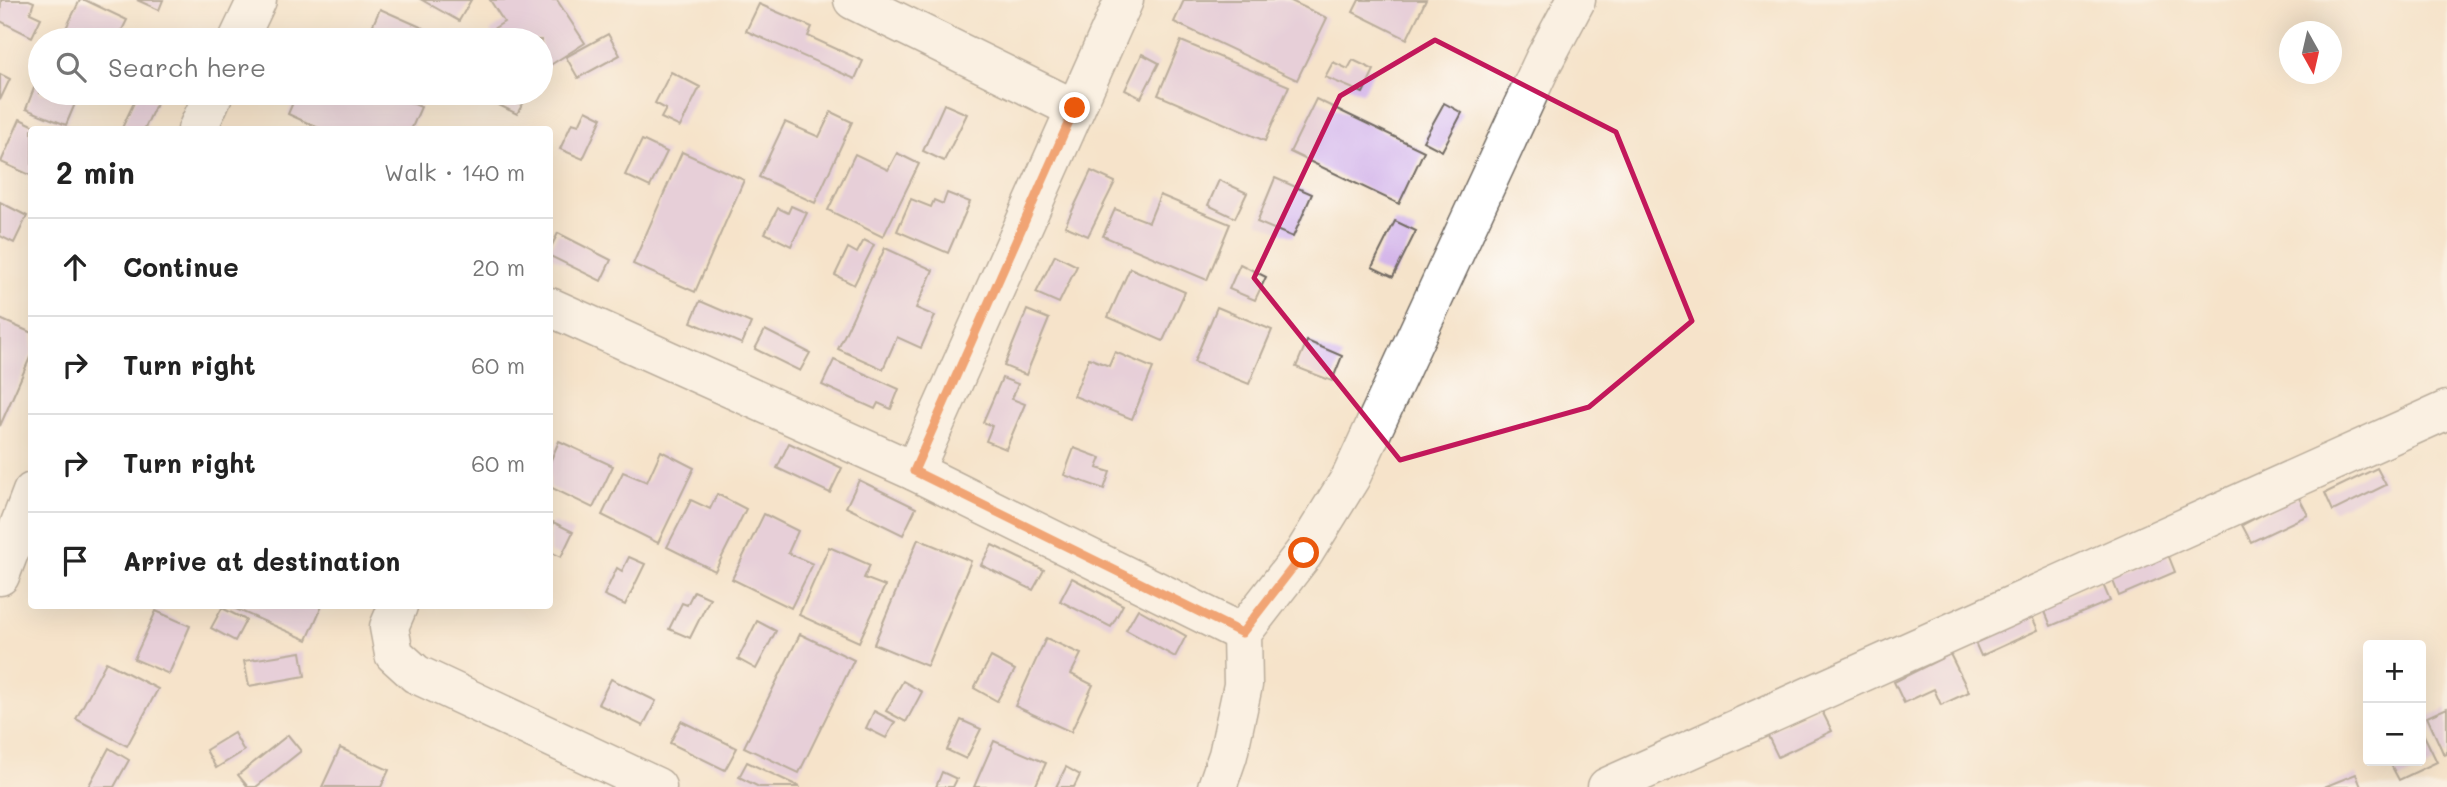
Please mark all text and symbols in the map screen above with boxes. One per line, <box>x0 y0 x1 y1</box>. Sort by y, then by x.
north arrow <box>2279 21 2342 84</box>
search box <box>28 28 553 105</box>
icon: search <box>52 48 90 86</box>
text: Search here <box>108 50 266 84</box>
route end <box>1059 92 1090 123</box>
text: 2 min <box>56 152 135 192</box>
text: Walk · 140 m <box>384 157 525 187</box>
icon: ahead <box>56 248 94 286</box>
text: Continue <box>123 250 239 284</box>
text: 20 m <box>472 252 525 282</box>
icon: right <box>56 346 94 384</box>
text: Turn right <box>123 348 256 382</box>
text: 60 m <box>471 350 525 380</box>
icon: right <box>56 444 94 482</box>
text: Turn right <box>123 446 256 480</box>
text: 60 m <box>471 448 525 478</box>
route start <box>1288 537 1319 568</box>
icon: arrive <box>56 542 94 580</box>
text: Arrive at destination <box>123 544 400 578</box>
map controls <box>2363 640 2426 766</box>
button: + <box>2363 640 2426 703</box>
button: − <box>2363 703 2426 766</box>

